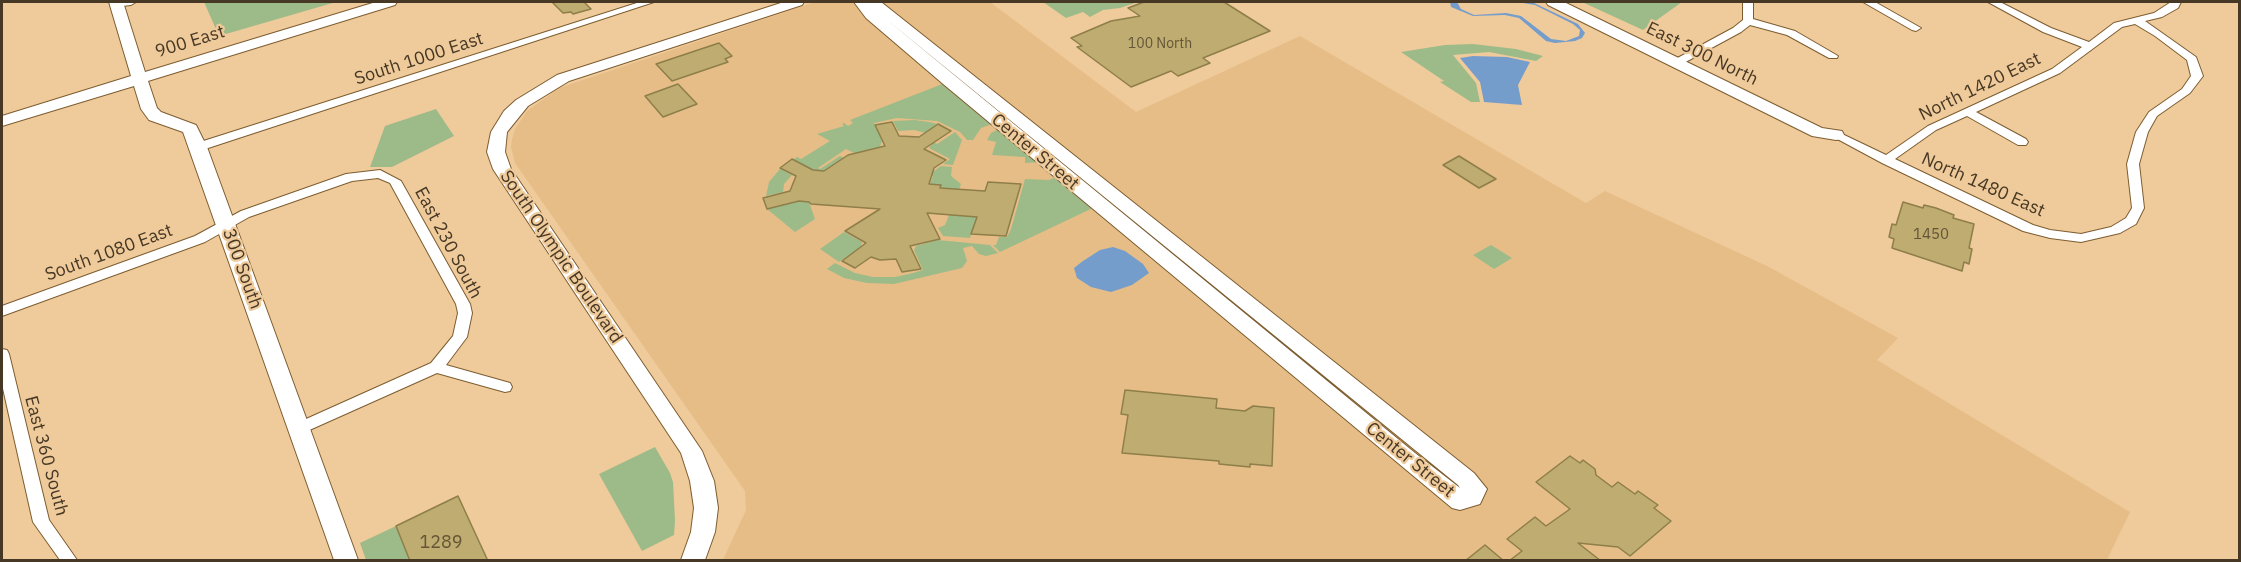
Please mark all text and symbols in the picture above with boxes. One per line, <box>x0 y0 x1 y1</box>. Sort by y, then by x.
street label: East 300 North <box>1642 18 1762 90</box>
street label: 900 East <box>153 21 227 63</box>
street label: South 1000 East <box>352 28 486 90</box>
house number: 100 North <box>1128 36 1192 52</box>
street label: North 1420 East <box>1916 48 2044 126</box>
street label: Center Street <box>987 109 1083 195</box>
street label: North 1480 East <box>1918 148 2048 222</box>
street label: South Olympic Boulevard <box>495 166 627 348</box>
street label: East 230 South <box>410 184 486 302</box>
street label: South 1080 East <box>42 220 176 286</box>
street label: 300 South <box>217 226 267 312</box>
house number: 1450 <box>1913 226 1949 244</box>
street label: East 360 South <box>20 394 72 518</box>
street label: Center Street <box>1361 418 1459 502</box>
house number: 1289 <box>419 532 463 554</box>

